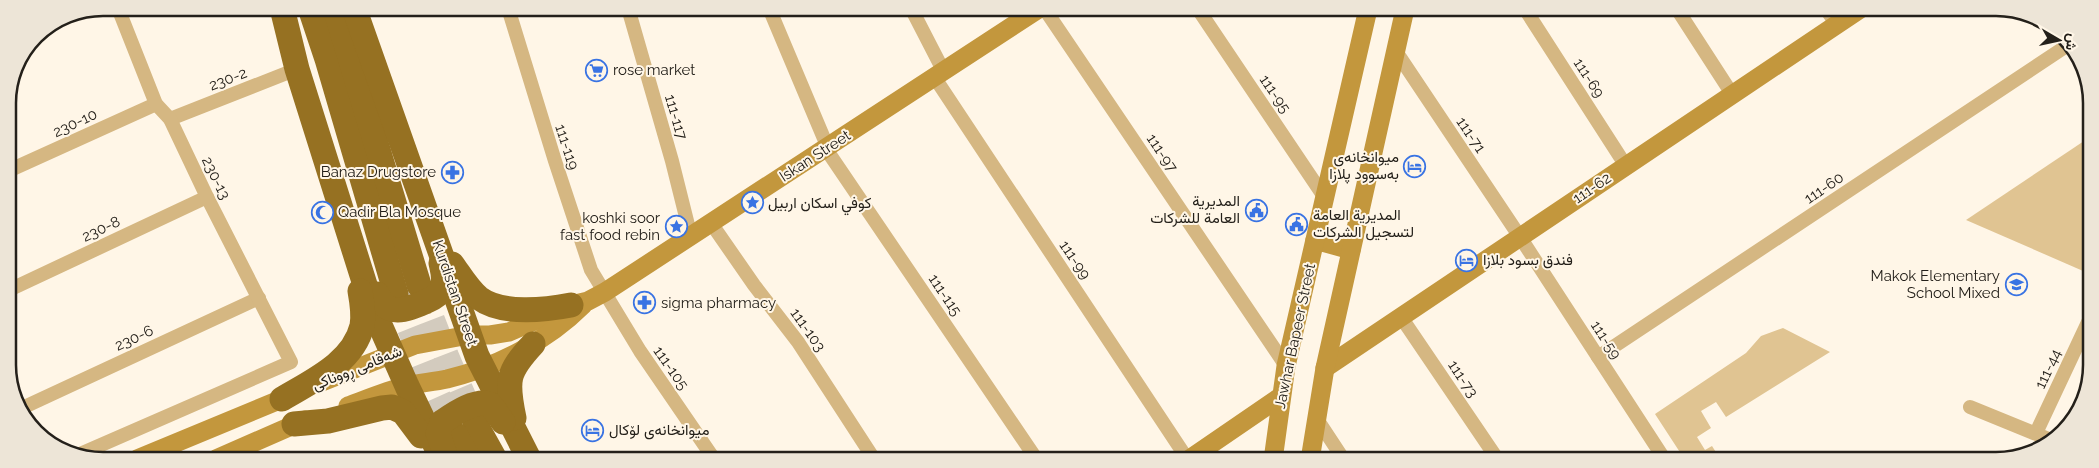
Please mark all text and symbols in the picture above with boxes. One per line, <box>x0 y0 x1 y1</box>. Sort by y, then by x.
north arrow <box>2034 15 2084 65</box>
text: ش <box>2062 32 2081 52</box>
street label: 111-69 <box>1570 55 1608 101</box>
supermarket icon: rose market <box>585 58 609 82</box>
place label: rose market <box>613 61 695 79</box>
street label: 230-2 <box>207 64 250 94</box>
street label: 111-95 <box>1256 71 1294 117</box>
street label: 111-117 <box>661 92 691 142</box>
street label: 230-10 <box>50 105 100 141</box>
street label: 111-71 <box>1453 114 1490 157</box>
street label: 111-119 <box>551 122 583 172</box>
street label: Iskan Street <box>776 126 854 186</box>
street label: 111-97 <box>1143 130 1181 176</box>
place label: میوانخانەی بەسوود پلازا <box>1329 148 1399 184</box>
street label: 230-13 <box>198 154 234 202</box>
hotel icon: میوانخانەی بەسوود پلازا <box>1403 154 1427 178</box>
pharmacy icon: Banaz Drugstore <box>440 160 464 184</box>
place label: Banaz Drugstore <box>321 163 436 181</box>
street label: 111-60 <box>1801 168 1847 208</box>
street label: 111-62 <box>1569 169 1615 207</box>
place icon: كوفي اسكان اربيل <box>740 191 764 215</box>
place label: المديرية العامة للشركات <box>1150 192 1240 227</box>
place label: كوفي اسكان اربيل <box>768 194 872 216</box>
public building icon: المديرية العامة للشركات <box>1244 198 1268 222</box>
mosque icon: Qadir Bla Mosque <box>310 200 334 224</box>
place label: Qadir Bla Mosque <box>338 203 461 221</box>
place label: المديرية العامة لتسجيل الشركات <box>1313 206 1414 241</box>
place label: koshki soor fast food rebin <box>560 209 661 244</box>
street label: 230-8 <box>79 212 123 246</box>
public building icon: المديرية العامة لتسجيل الشركات <box>1285 212 1309 236</box>
place icon: koshki soor fast food rebin <box>664 215 688 239</box>
street label: 111-99 <box>1056 237 1095 283</box>
street label: Kurdistan Street <box>428 238 482 348</box>
hotel icon: فندق بسود بلازا <box>1455 248 1479 272</box>
place label: فندق بسود بلازا <box>1483 251 1573 269</box>
street label: Jawhar Bapeer Street <box>1271 262 1319 410</box>
place label: Makok Elementary School Mixed <box>1871 267 2000 302</box>
street label: 111-115 <box>925 271 965 319</box>
school or university icon: Makok Elementary School Mixed <box>2004 273 2028 297</box>
pharmacy icon: sigma pharmacy <box>633 291 657 315</box>
place label: sigma pharmacy <box>661 294 776 312</box>
street label: 111-103 <box>787 305 829 355</box>
street label: 111-59 <box>1587 317 1625 363</box>
street label: 230-6 <box>112 321 156 355</box>
street label: شەقامی ڕووناکی <box>310 342 406 397</box>
street label: 111-105 <box>650 343 692 393</box>
street label: 111-44 <box>2031 346 2065 392</box>
street label: 111-73 <box>1444 357 1482 401</box>
hotel icon: میوانخانەی لۆکال <box>581 418 605 442</box>
place label: میوانخانەی لۆکال <box>609 421 709 440</box>

